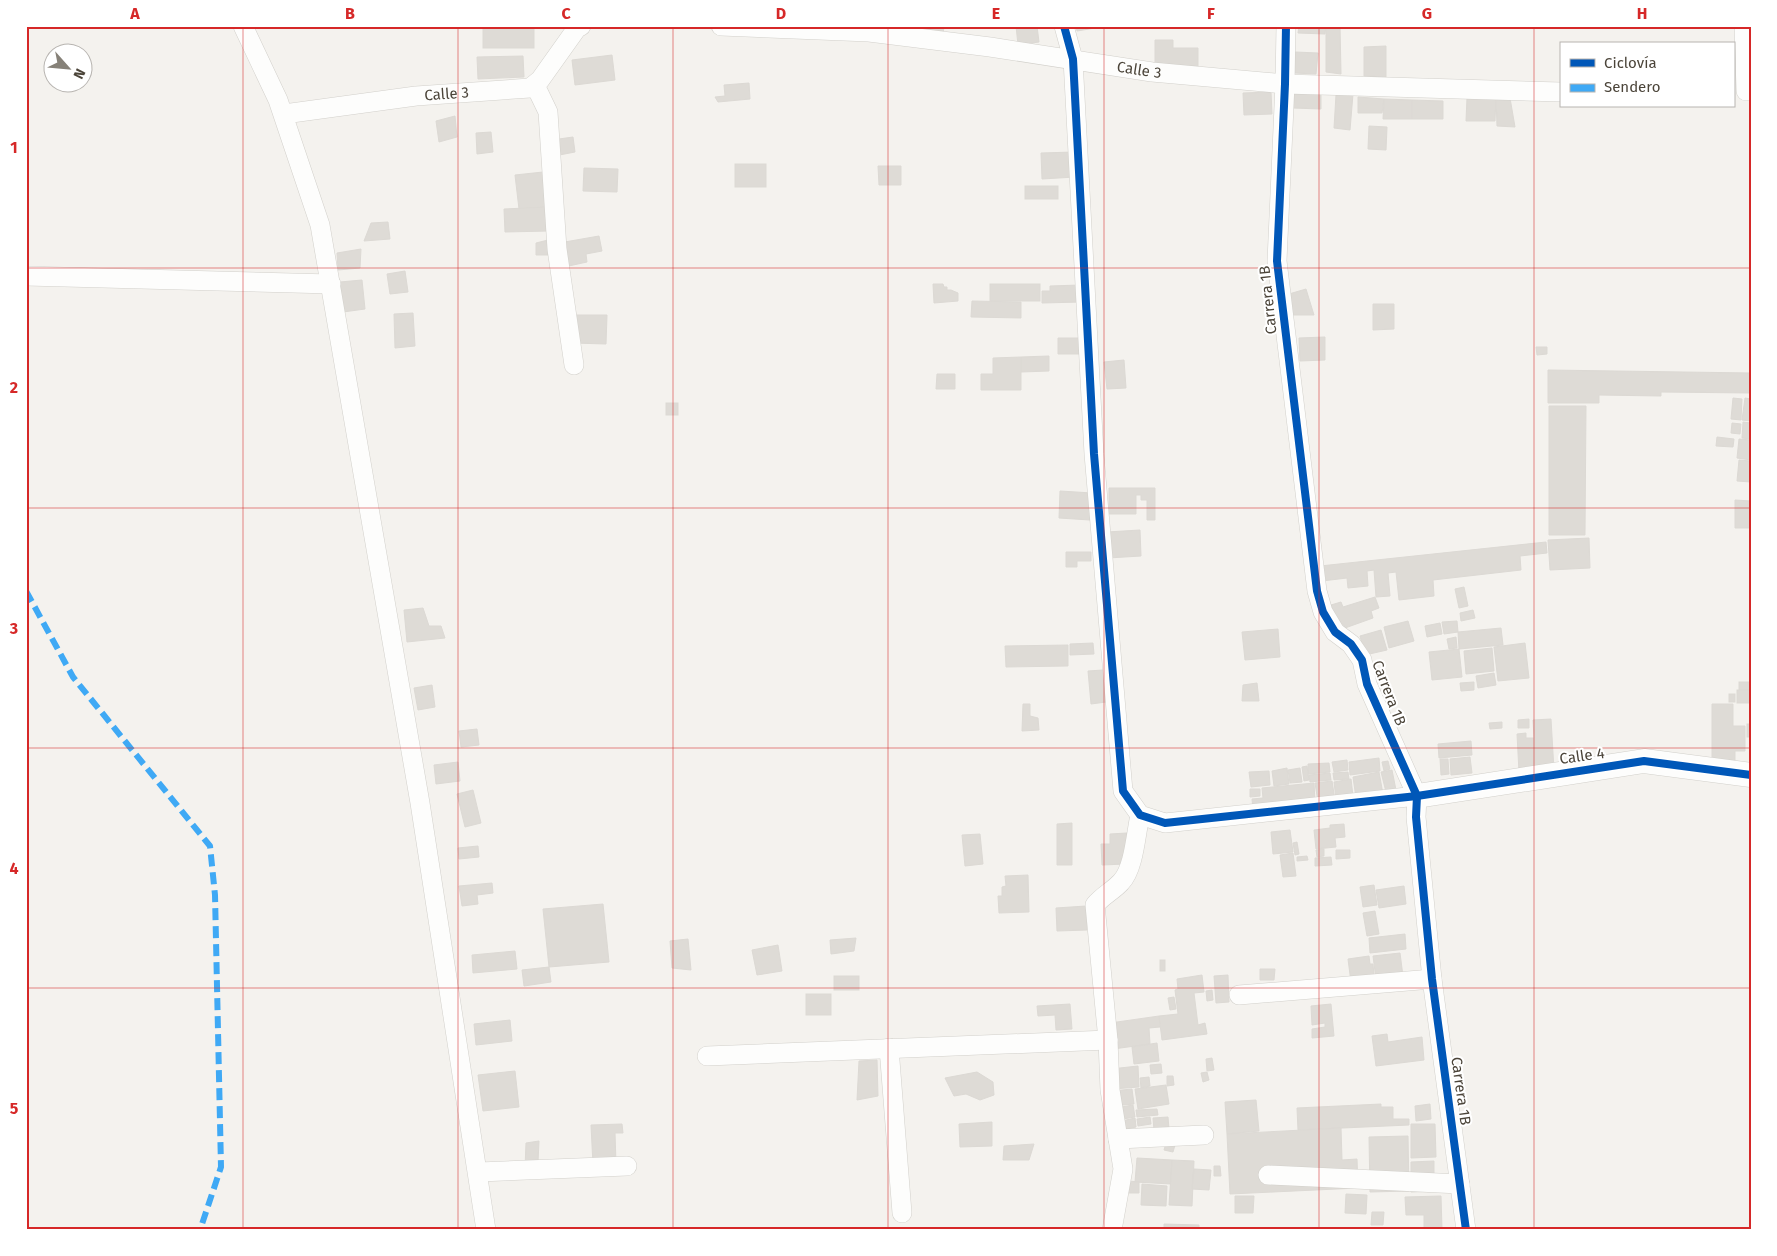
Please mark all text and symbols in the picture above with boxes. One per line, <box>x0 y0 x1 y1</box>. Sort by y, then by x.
text: A <box>129 4 140 23</box>
text: B <box>345 4 355 23</box>
text: C <box>561 4 571 23</box>
text: D <box>776 4 786 23</box>
text: E <box>992 4 1000 23</box>
text: F <box>1207 4 1215 23</box>
text: G <box>1422 4 1432 23</box>
text: H <box>1637 4 1647 23</box>
north arrow <box>42 42 92 92</box>
legend <box>1560 42 1734 108</box>
text: Ciclovía <box>1604 54 1657 72</box>
street label: Calle 3 <box>1116 58 1162 82</box>
text: N <box>69 66 89 82</box>
text: Sendero <box>1604 78 1660 96</box>
street label: Calle 3 <box>424 83 470 104</box>
text: 1 <box>10 138 18 157</box>
street label: Carrera 1B <box>1255 265 1281 335</box>
text: 2 <box>10 378 18 397</box>
text: 3 <box>9 619 18 638</box>
street label: Carrera 1B <box>1368 658 1410 728</box>
street label: Calle 4 <box>1558 744 1606 768</box>
text: 4 <box>9 859 19 878</box>
street label: Carrera 1B <box>1447 1056 1475 1126</box>
text: 5 <box>10 1099 19 1118</box>

